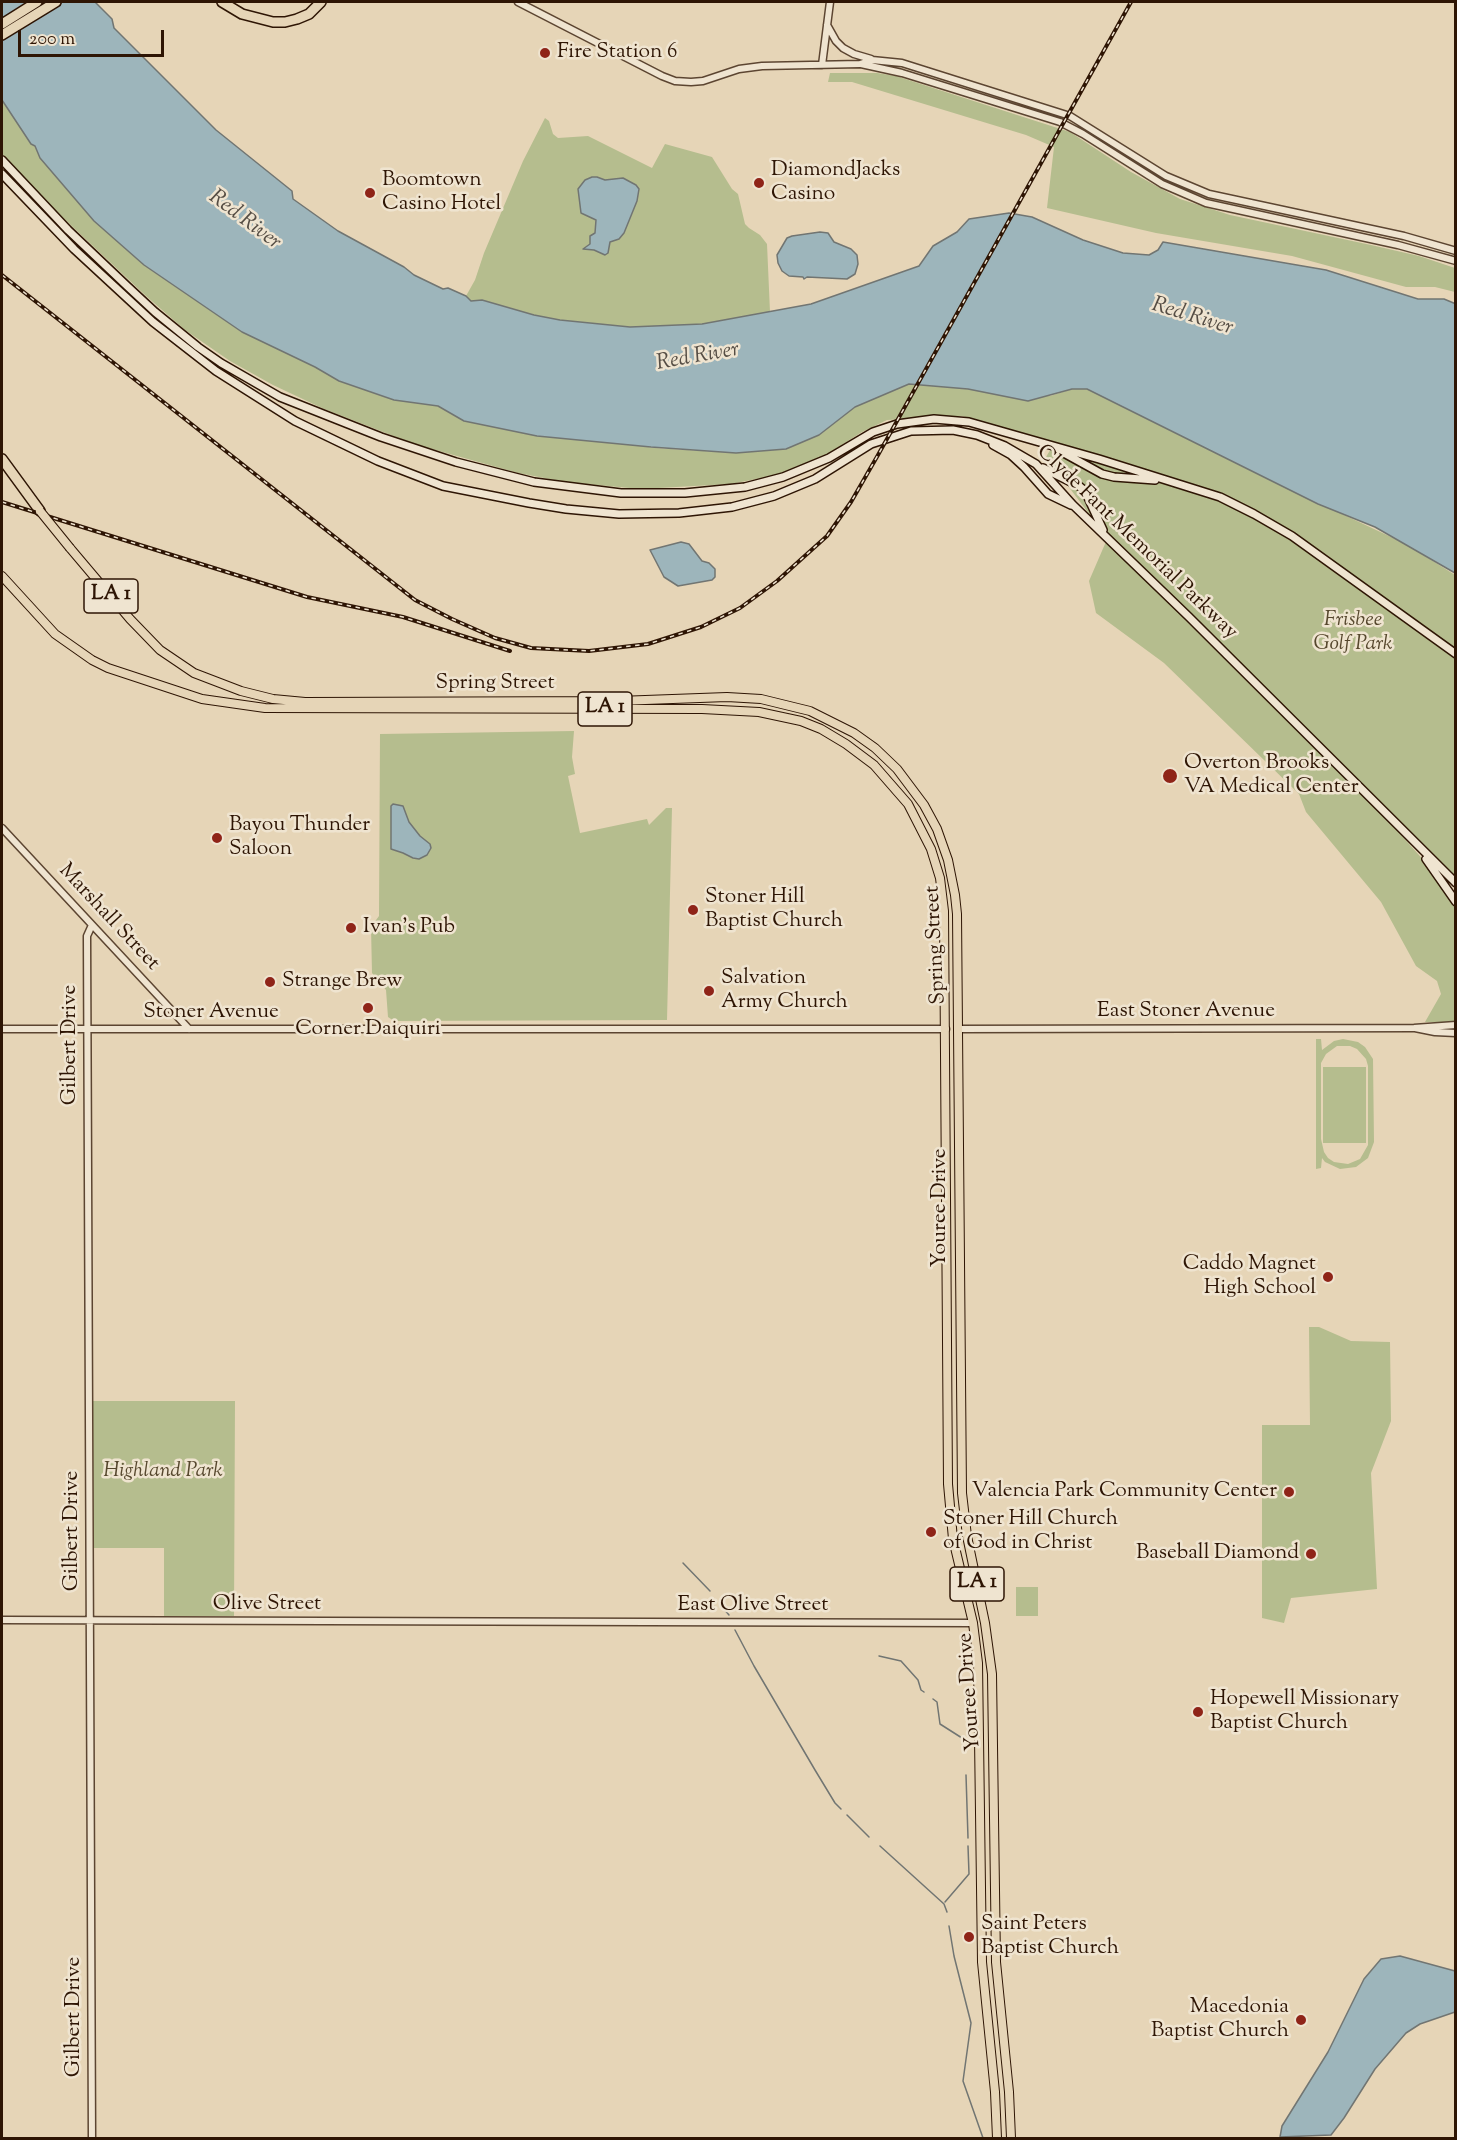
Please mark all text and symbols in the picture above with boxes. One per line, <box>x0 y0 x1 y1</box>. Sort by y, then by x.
scale bar <box>21 18 166 56</box>
text: 200 m <box>29 27 75 53</box>
place label: Fire Station 6 <box>557 40 677 66</box>
marker: Fire Station 6 <box>538 46 552 60</box>
place label: DiamondJacks Casino <box>771 158 900 208</box>
place label: Boomtown Casino Hotel <box>382 168 501 218</box>
marker: DiamondJacks Casino <box>752 176 766 190</box>
water label: Red River <box>203 185 285 257</box>
marker: Boomtown Casino Hotel <box>363 186 377 200</box>
water label: Red River <box>1148 293 1236 343</box>
water label: Red River <box>654 338 742 378</box>
street label: Clyde Fant Memorial Parkway <box>1030 440 1242 646</box>
road number: LA 1 <box>84 579 138 613</box>
park label: Frisbee Golf Park <box>1314 608 1392 658</box>
street label: Spring Street <box>435 671 555 697</box>
road number: LA 1 <box>578 692 632 726</box>
place label: Overton Brooks VA Medical Center <box>1184 751 1359 801</box>
marker: Overton Brooks VA Medical Center <box>1161 767 1179 785</box>
place label: Bayou Thunder Saloon <box>229 813 370 863</box>
marker: Bayou Thunder Saloon <box>210 831 224 845</box>
street label: Marshall Street <box>52 859 164 977</box>
place label: Stoner Hill Baptist Church <box>705 885 843 935</box>
street label: Spring Street <box>921 885 953 1005</box>
marker: Stoner Hill Baptist Church <box>686 903 700 917</box>
place label: Ivan's Pub <box>363 915 455 941</box>
marker: Ivan's Pub <box>344 921 358 935</box>
place label: Salvation Army Church <box>721 966 848 1016</box>
place label: Strange Brew <box>282 969 402 995</box>
marker: Strange Brew <box>263 975 277 989</box>
marker: Salvation Army Church <box>702 984 716 998</box>
street label: Gilbert Drive <box>58 985 84 1105</box>
street label: East Stoner Avenue <box>1097 999 1275 1025</box>
street label: Stoner Avenue <box>143 1000 279 1026</box>
marker: Corner Daiquiri <box>361 1001 375 1015</box>
place label: Corner Daiquiri <box>295 1017 441 1043</box>
street label: Youree Drive <box>928 1149 954 1267</box>
place label: Caddo Magnet High School <box>1183 1252 1316 1302</box>
marker: Caddo Magnet High School <box>1321 1270 1335 1284</box>
park label: Highland Park <box>103 1459 223 1485</box>
street label: Gilbert Drive <box>60 1471 86 1591</box>
place label: Valencia Park Community Center <box>972 1479 1277 1505</box>
marker: Valencia Park Community Center <box>1282 1485 1296 1499</box>
place label: Stoner Hill Church of God in Christ <box>943 1507 1118 1557</box>
marker: Stoner Hill Church of God in Christ <box>924 1525 938 1539</box>
place label: Baseball Diamond <box>1136 1541 1299 1567</box>
marker: Baseball Diamond <box>1304 1547 1318 1561</box>
road number: LA 1 <box>950 1567 1004 1601</box>
street label: Olive Street <box>213 1592 321 1618</box>
street label: East Olive Street <box>678 1593 828 1619</box>
street label: Youree Drive <box>954 1632 988 1752</box>
place label: Hopewell Missionary Baptist Church <box>1210 1687 1399 1737</box>
marker: Hopewell Missionary Baptist Church <box>1191 1705 1205 1719</box>
place label: Saint Peters Baptist Church <box>981 1912 1119 1962</box>
marker: Saint Peters Baptist Church <box>962 1930 976 1944</box>
street label: Gilbert Drive <box>62 1957 88 2077</box>
place label: Macedonia Baptist Church <box>1151 1995 1289 2045</box>
marker: Macedonia Baptist Church <box>1294 2013 1308 2027</box>

